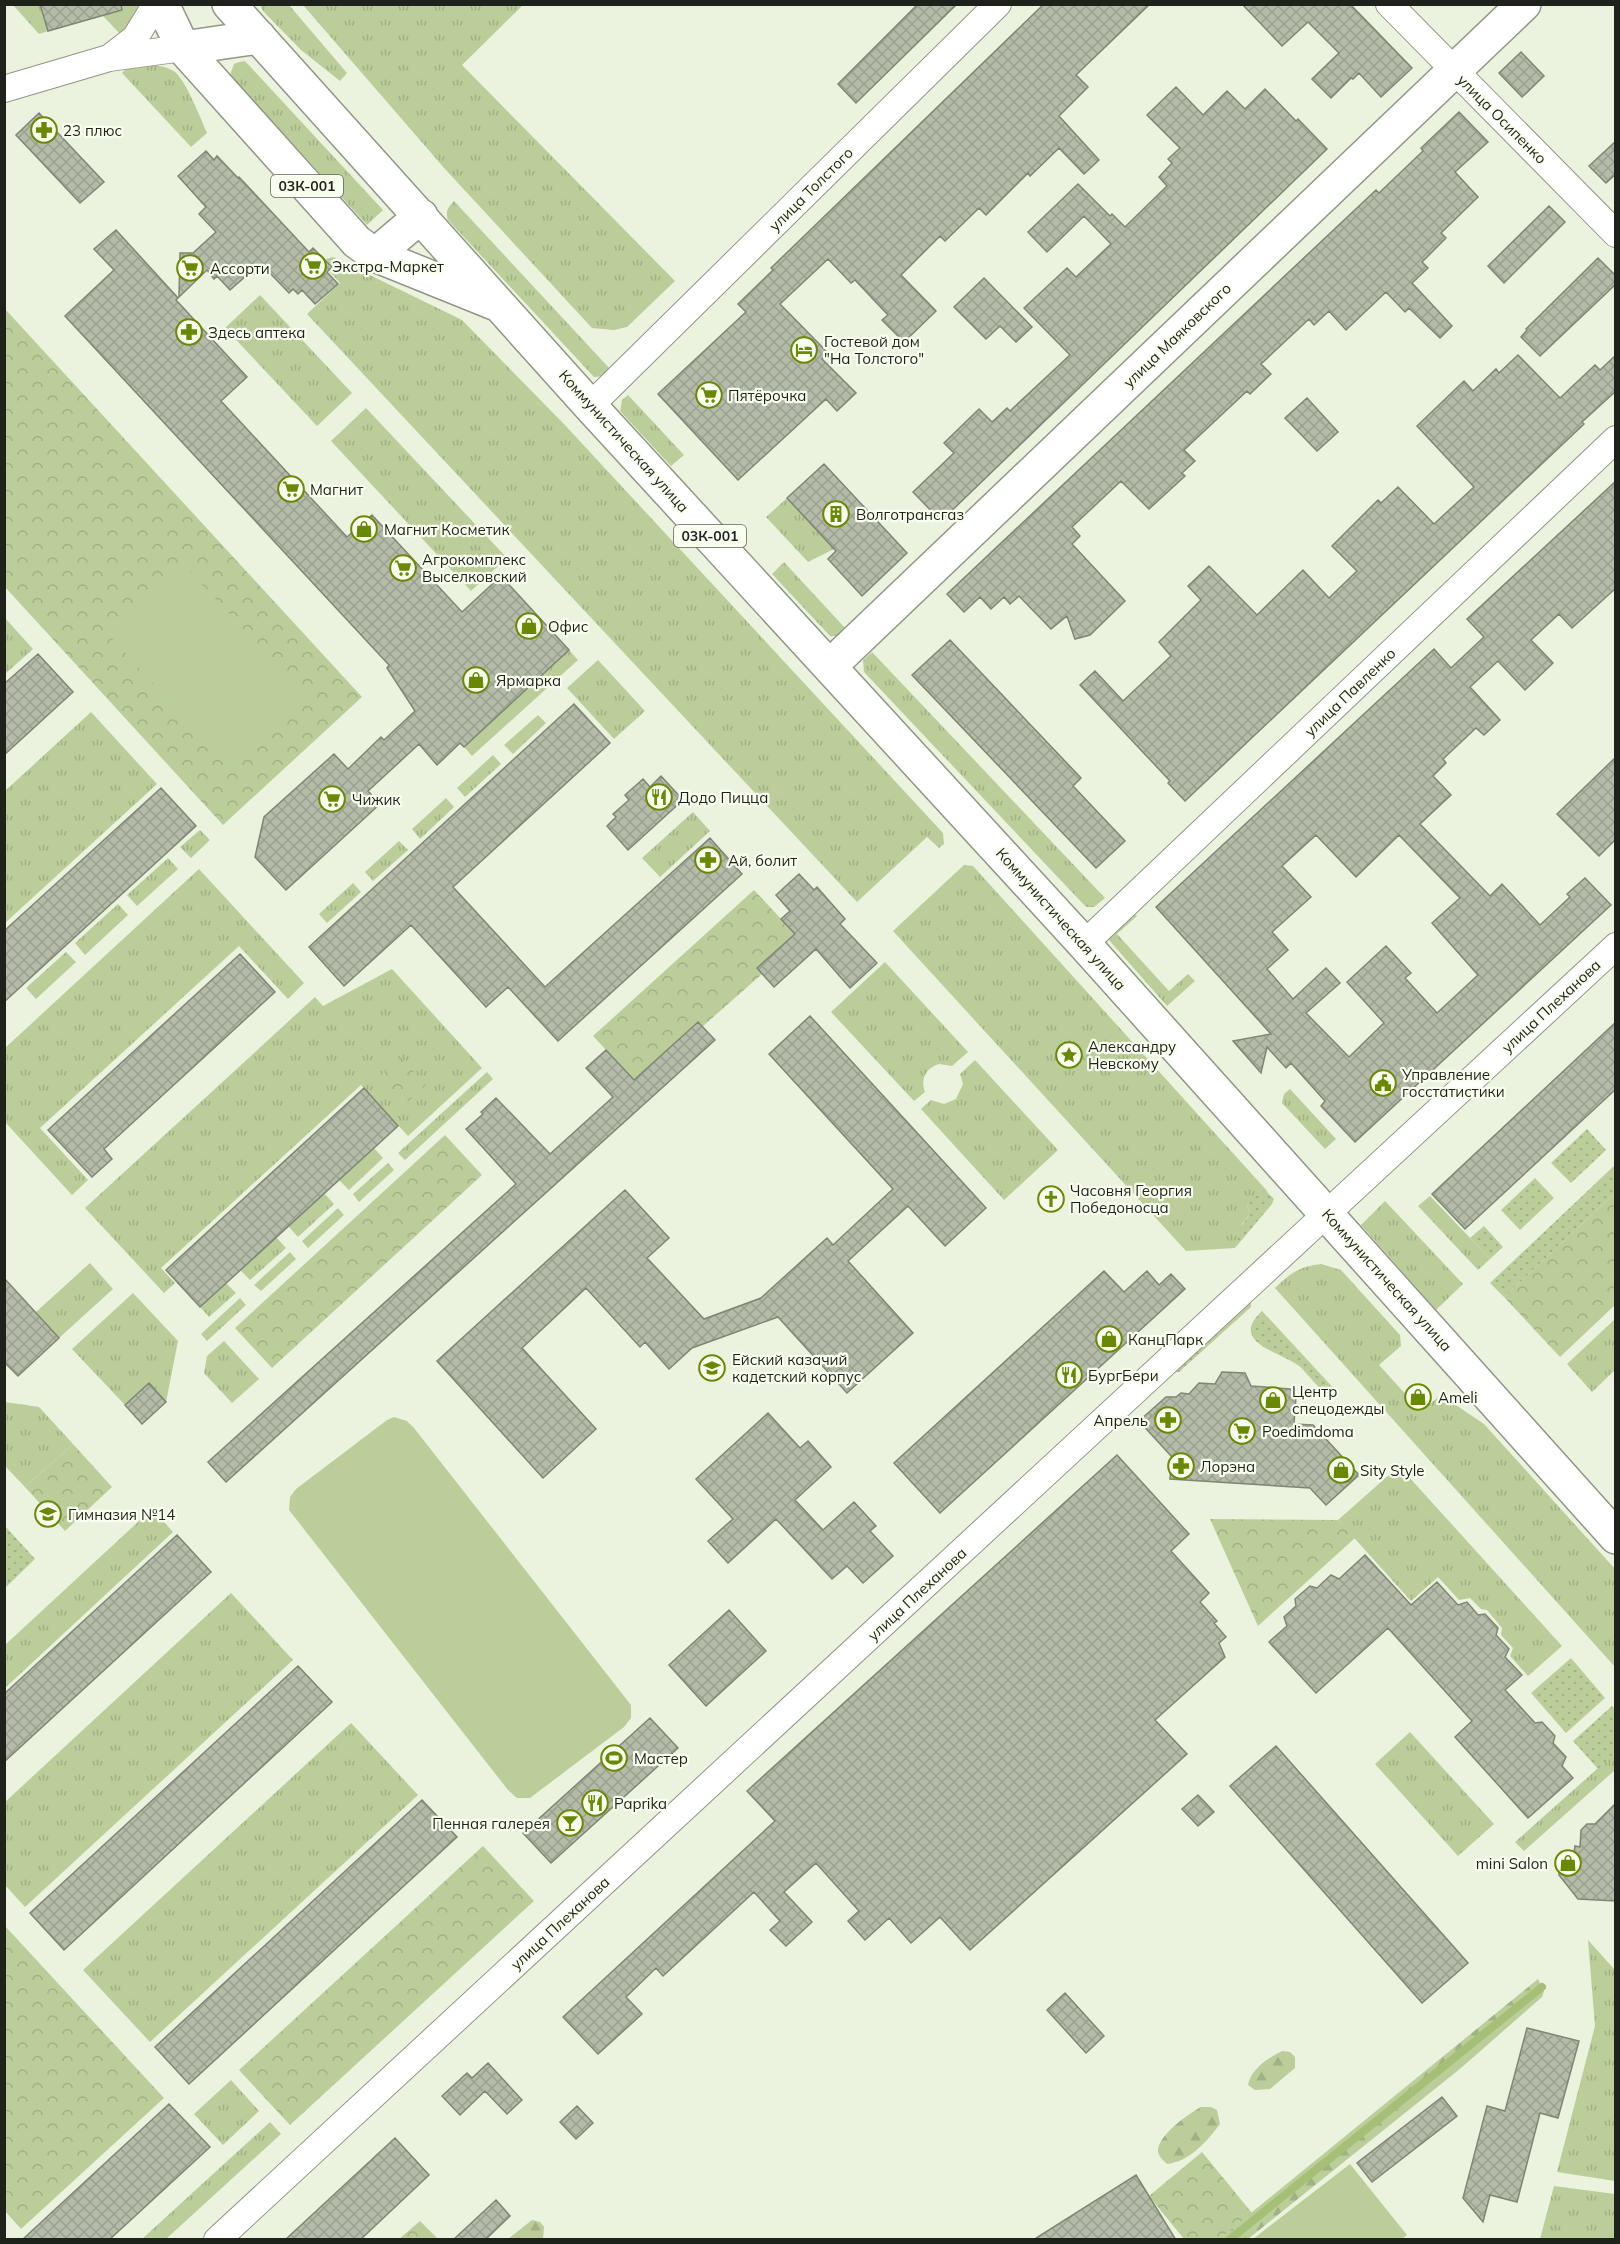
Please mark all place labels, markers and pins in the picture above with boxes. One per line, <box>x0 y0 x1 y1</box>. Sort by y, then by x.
pharmacy icon: 23 плюс <box>29 115 59 145</box>
place label: 23 плюс <box>63 121 122 140</box>
supermarket icon: Экстра-Маркет <box>298 251 328 281</box>
supermarket icon: Ассорти <box>175 253 205 283</box>
place label: Экстра-Маркет <box>332 257 444 276</box>
place label: Ассорти <box>210 259 270 278</box>
pharmacy icon: Здесь аптека <box>174 317 204 347</box>
place label: Здесь аптека <box>208 323 305 342</box>
place label: Гостевой дом "На Толстого" <box>824 332 924 368</box>
hotel icon: Гостевой дом "На Толстого" <box>789 335 819 365</box>
supermarket icon: Пятёрочка <box>694 380 724 410</box>
place label: Пятёрочка <box>728 386 806 405</box>
supermarket icon: Магнит <box>276 474 306 504</box>
place label: Магнит <box>310 480 364 499</box>
building icon: Волготрансгаз <box>821 499 851 529</box>
place label: Волготрансгаз <box>856 505 964 524</box>
shop icon: Магнит Косметик <box>349 514 379 544</box>
place label: Магнит Косметик <box>384 520 511 539</box>
place label: Агрокомплекс Выселковский <box>422 550 527 586</box>
supermarket icon: Агрокомплекс Выселковский <box>388 553 418 583</box>
shop icon: Офис <box>514 611 544 641</box>
place label: Офис <box>548 617 588 636</box>
shop icon: Ярмарка <box>461 665 491 695</box>
place label: Ярмарка <box>496 671 561 690</box>
restaurant icon: Додо Пицца <box>644 782 674 812</box>
supermarket icon: Чижик <box>317 784 347 814</box>
place label: Додо Пицца <box>678 788 768 807</box>
place label: Чижик <box>352 790 401 809</box>
pharmacy icon: Ай, болит <box>693 845 723 875</box>
place label: Ай, болит <box>728 851 797 870</box>
place label: Александру Невскому <box>1088 1037 1176 1073</box>
place icon: Александру Невскому <box>1054 1040 1084 1070</box>
place label: Управление госстатистики <box>1401 1065 1505 1101</box>
public building icon: Управление госстатистики <box>1368 1068 1398 1098</box>
place label: Часовня Георгия Победоносца <box>1070 1181 1192 1217</box>
church icon: Часовня Георгия Победоносца <box>1036 1184 1066 1214</box>
shop icon: КанцПарк <box>1094 1324 1124 1354</box>
place label: КанцПарк <box>1128 1330 1204 1349</box>
place label: Ейский казачий кадетский корпус <box>732 1350 861 1386</box>
school or university icon: Ейский казачий кадетский корпус <box>697 1353 727 1383</box>
restaurant icon: БургБери <box>1054 1360 1084 1390</box>
place label: БургБери <box>1088 1366 1159 1385</box>
place label: Центр спецодежды <box>1292 1382 1385 1418</box>
shop icon: Ameli <box>1403 1382 1433 1412</box>
shop icon: Центр спецодежды <box>1258 1385 1288 1415</box>
place label: Ameli <box>1438 1388 1478 1407</box>
pharmacy icon: Апрель <box>1153 1405 1183 1435</box>
place label: Апрель <box>1094 1411 1148 1430</box>
supermarket icon: Poedimdoma <box>1227 1416 1257 1446</box>
place label: Poedimdoma <box>1262 1422 1354 1441</box>
pharmacy icon: Лорэна <box>1166 1451 1196 1481</box>
shop icon: Sity Style <box>1326 1455 1356 1485</box>
place label: Лорэна <box>1200 1457 1255 1476</box>
place label: Sity Style <box>1360 1461 1425 1480</box>
school or university icon: Гимназия №14 <box>33 1499 63 1529</box>
place label: Гимназия №14 <box>68 1505 175 1524</box>
sports icon: Мастер <box>599 1743 629 1773</box>
place label: Мастер <box>634 1749 688 1768</box>
restaurant icon: Paprika <box>580 1788 610 1818</box>
place label: Paprika <box>614 1794 667 1813</box>
bar icon: Пенная галерея <box>555 1808 585 1838</box>
place label: Пенная галерея <box>432 1814 550 1833</box>
shop icon: mini Salon <box>1553 1848 1583 1878</box>
place label: mini Salon <box>1476 1854 1548 1873</box>

